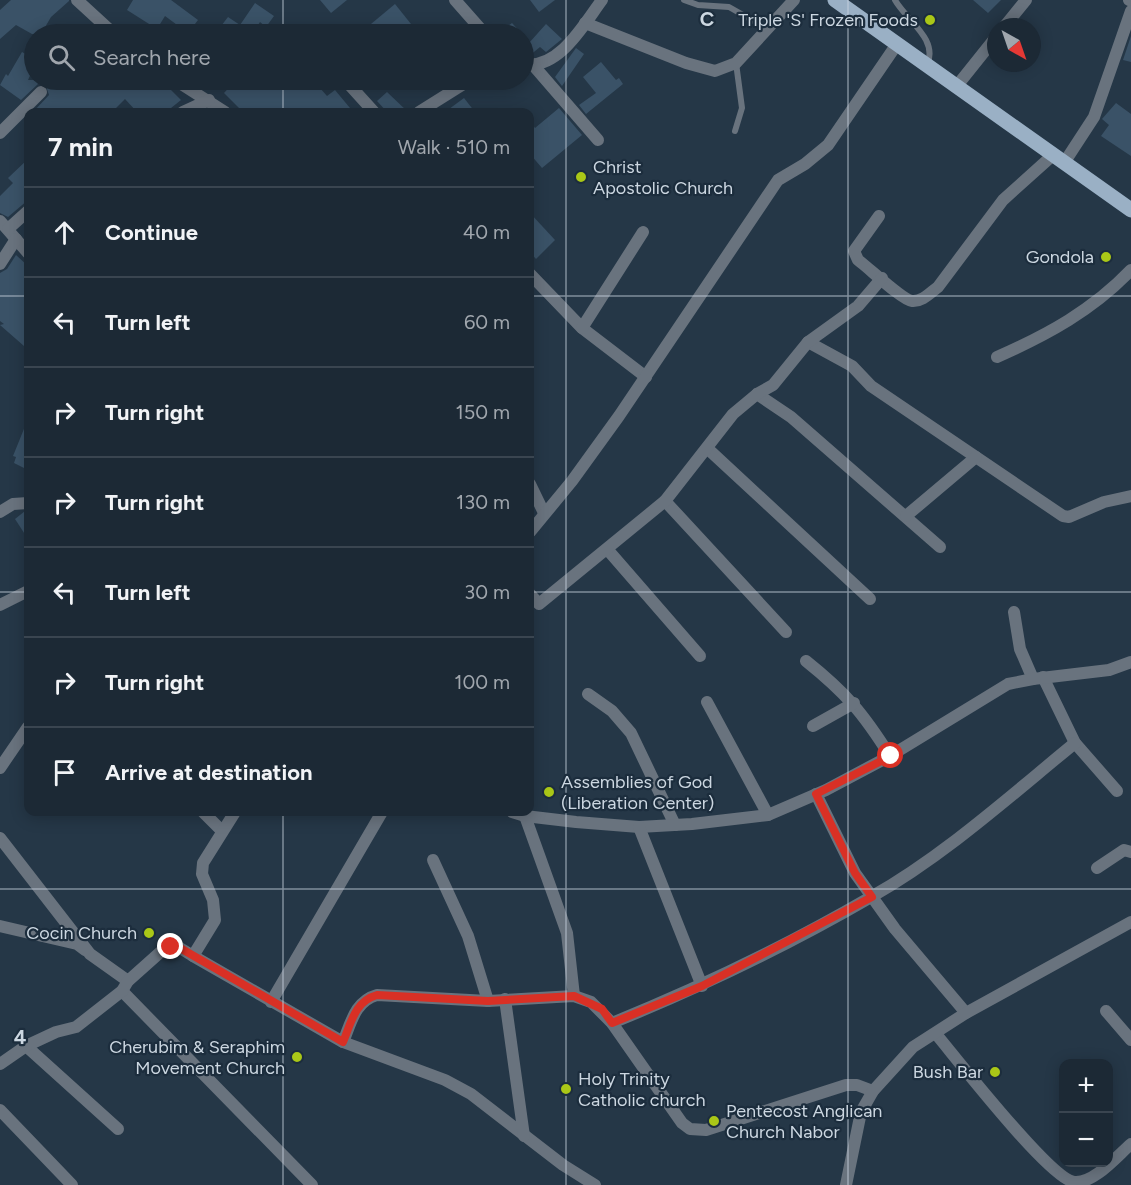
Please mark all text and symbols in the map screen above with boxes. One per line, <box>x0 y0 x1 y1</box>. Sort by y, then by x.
text: C <box>700 7 714 31</box>
place label: Triple 'S' Frozen Foods <box>738 9 918 31</box>
marker: Triple 'S' Frozen Foods <box>923 13 937 27</box>
north arrow <box>987 18 1041 72</box>
search box <box>24 24 534 90</box>
icon: search <box>45 41 78 74</box>
text: Search here <box>93 44 211 71</box>
text: 7 min <box>48 131 113 163</box>
text: Walk · 510 m <box>398 135 510 159</box>
place label: Christ Apostolic Church <box>593 156 733 199</box>
marker: Christ Apostolic Church <box>574 170 588 184</box>
icon: ahead <box>48 216 81 249</box>
text: Continue <box>105 219 198 246</box>
text: 40 m <box>463 220 510 244</box>
place label: Gondola <box>1026 246 1094 268</box>
marker: Gondola <box>1099 250 1113 264</box>
icon: left <box>48 306 81 339</box>
text: Turn left <box>105 309 191 336</box>
text: 60 m <box>464 310 510 334</box>
icon: right <box>48 396 81 429</box>
text: Turn right <box>105 399 204 426</box>
text: 150 m <box>455 400 510 424</box>
icon: right <box>48 486 81 519</box>
text: Turn right <box>105 489 204 516</box>
text: 130 m <box>456 490 510 514</box>
icon: left <box>48 576 81 609</box>
text: Turn left <box>105 579 191 606</box>
text: 30 m <box>464 580 510 604</box>
icon: right <box>48 666 81 699</box>
text: Turn right <box>105 669 204 696</box>
text: 100 m <box>454 670 510 694</box>
route start <box>877 742 903 768</box>
icon: arrive <box>48 756 81 789</box>
text: Arrive at destination <box>105 759 313 786</box>
place label: Assemblies of God (Liberation Center) <box>561 771 714 814</box>
marker: Assemblies of God (Liberation Center) <box>542 785 556 799</box>
place label: Cocin Church <box>26 922 137 944</box>
marker: Cocin Church <box>142 926 156 940</box>
route end <box>157 933 183 959</box>
text: 4 <box>14 1025 27 1049</box>
place label: Cherubim & Seraphim Movement Church <box>109 1036 285 1079</box>
marker: Cherubim & Seraphim Movement Church <box>290 1050 304 1064</box>
map controls <box>1059 1059 1113 1167</box>
button: + <box>1059 1059 1113 1113</box>
place label: Bush Bar <box>913 1061 983 1083</box>
marker: Bush Bar <box>988 1065 1002 1079</box>
place label: Holy Trinity Catholic church <box>578 1068 705 1111</box>
marker: Holy Trinity Catholic church <box>559 1082 573 1096</box>
place label: Pentecost Anglican Church Nabor <box>726 1100 882 1143</box>
button: − <box>1059 1113 1113 1167</box>
marker: Pentecost Anglican Church Nabor <box>707 1114 721 1128</box>

